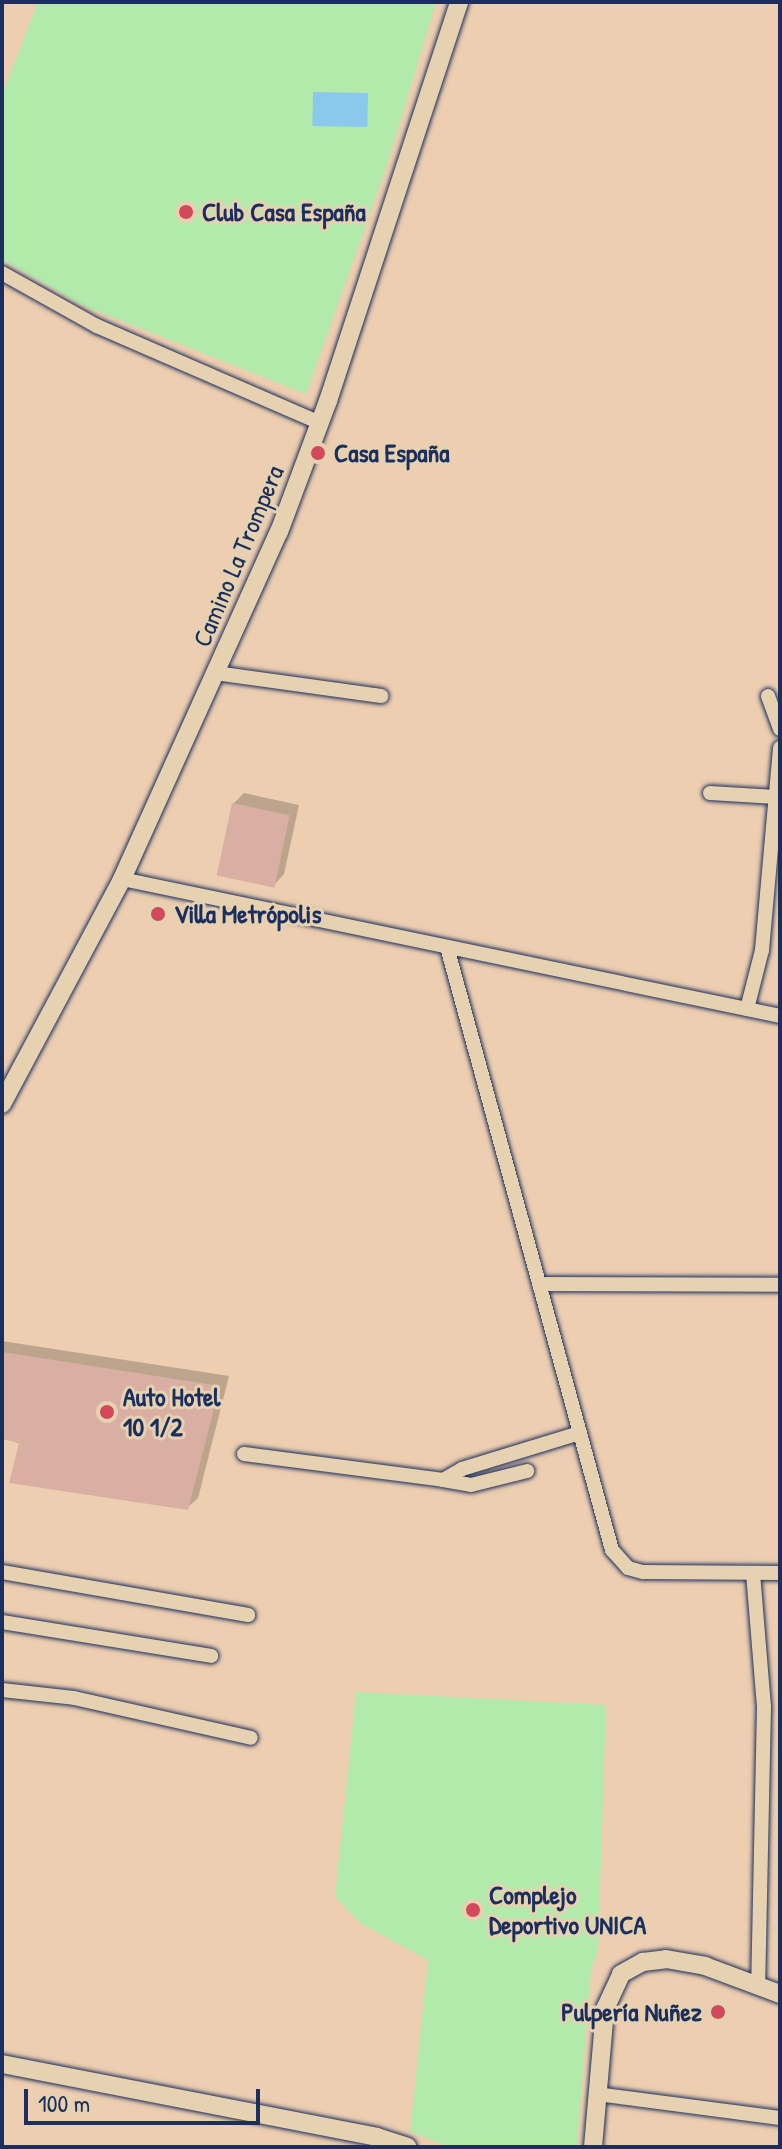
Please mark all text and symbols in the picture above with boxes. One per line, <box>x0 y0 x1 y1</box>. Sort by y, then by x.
place label: Club Casa España <box>202 196 366 228</box>
marker: Club Casa España <box>177 203 195 221</box>
place label: Casa España <box>334 437 449 469</box>
marker: Casa España <box>309 444 327 462</box>
street label: Camino La Trompera <box>186 461 290 651</box>
place label: Villa Metrópolis <box>174 898 321 930</box>
marker: Villa Metrópolis <box>149 905 167 923</box>
place label: Auto Hotel 10 1/2 <box>123 1381 220 1442</box>
marker: Auto Hotel 10 1/2 <box>98 1403 116 1421</box>
place label: Complejo Deportivo UNICA <box>489 1879 646 1940</box>
marker: Complejo Deportivo UNICA <box>464 1901 482 1919</box>
place label: Pulpería Nuñez <box>561 1996 702 2028</box>
marker: Pulpería Nuñez <box>709 2003 727 2021</box>
scale bar <box>28 2073 264 2123</box>
text: 100 m <box>38 2087 90 2119</box>

